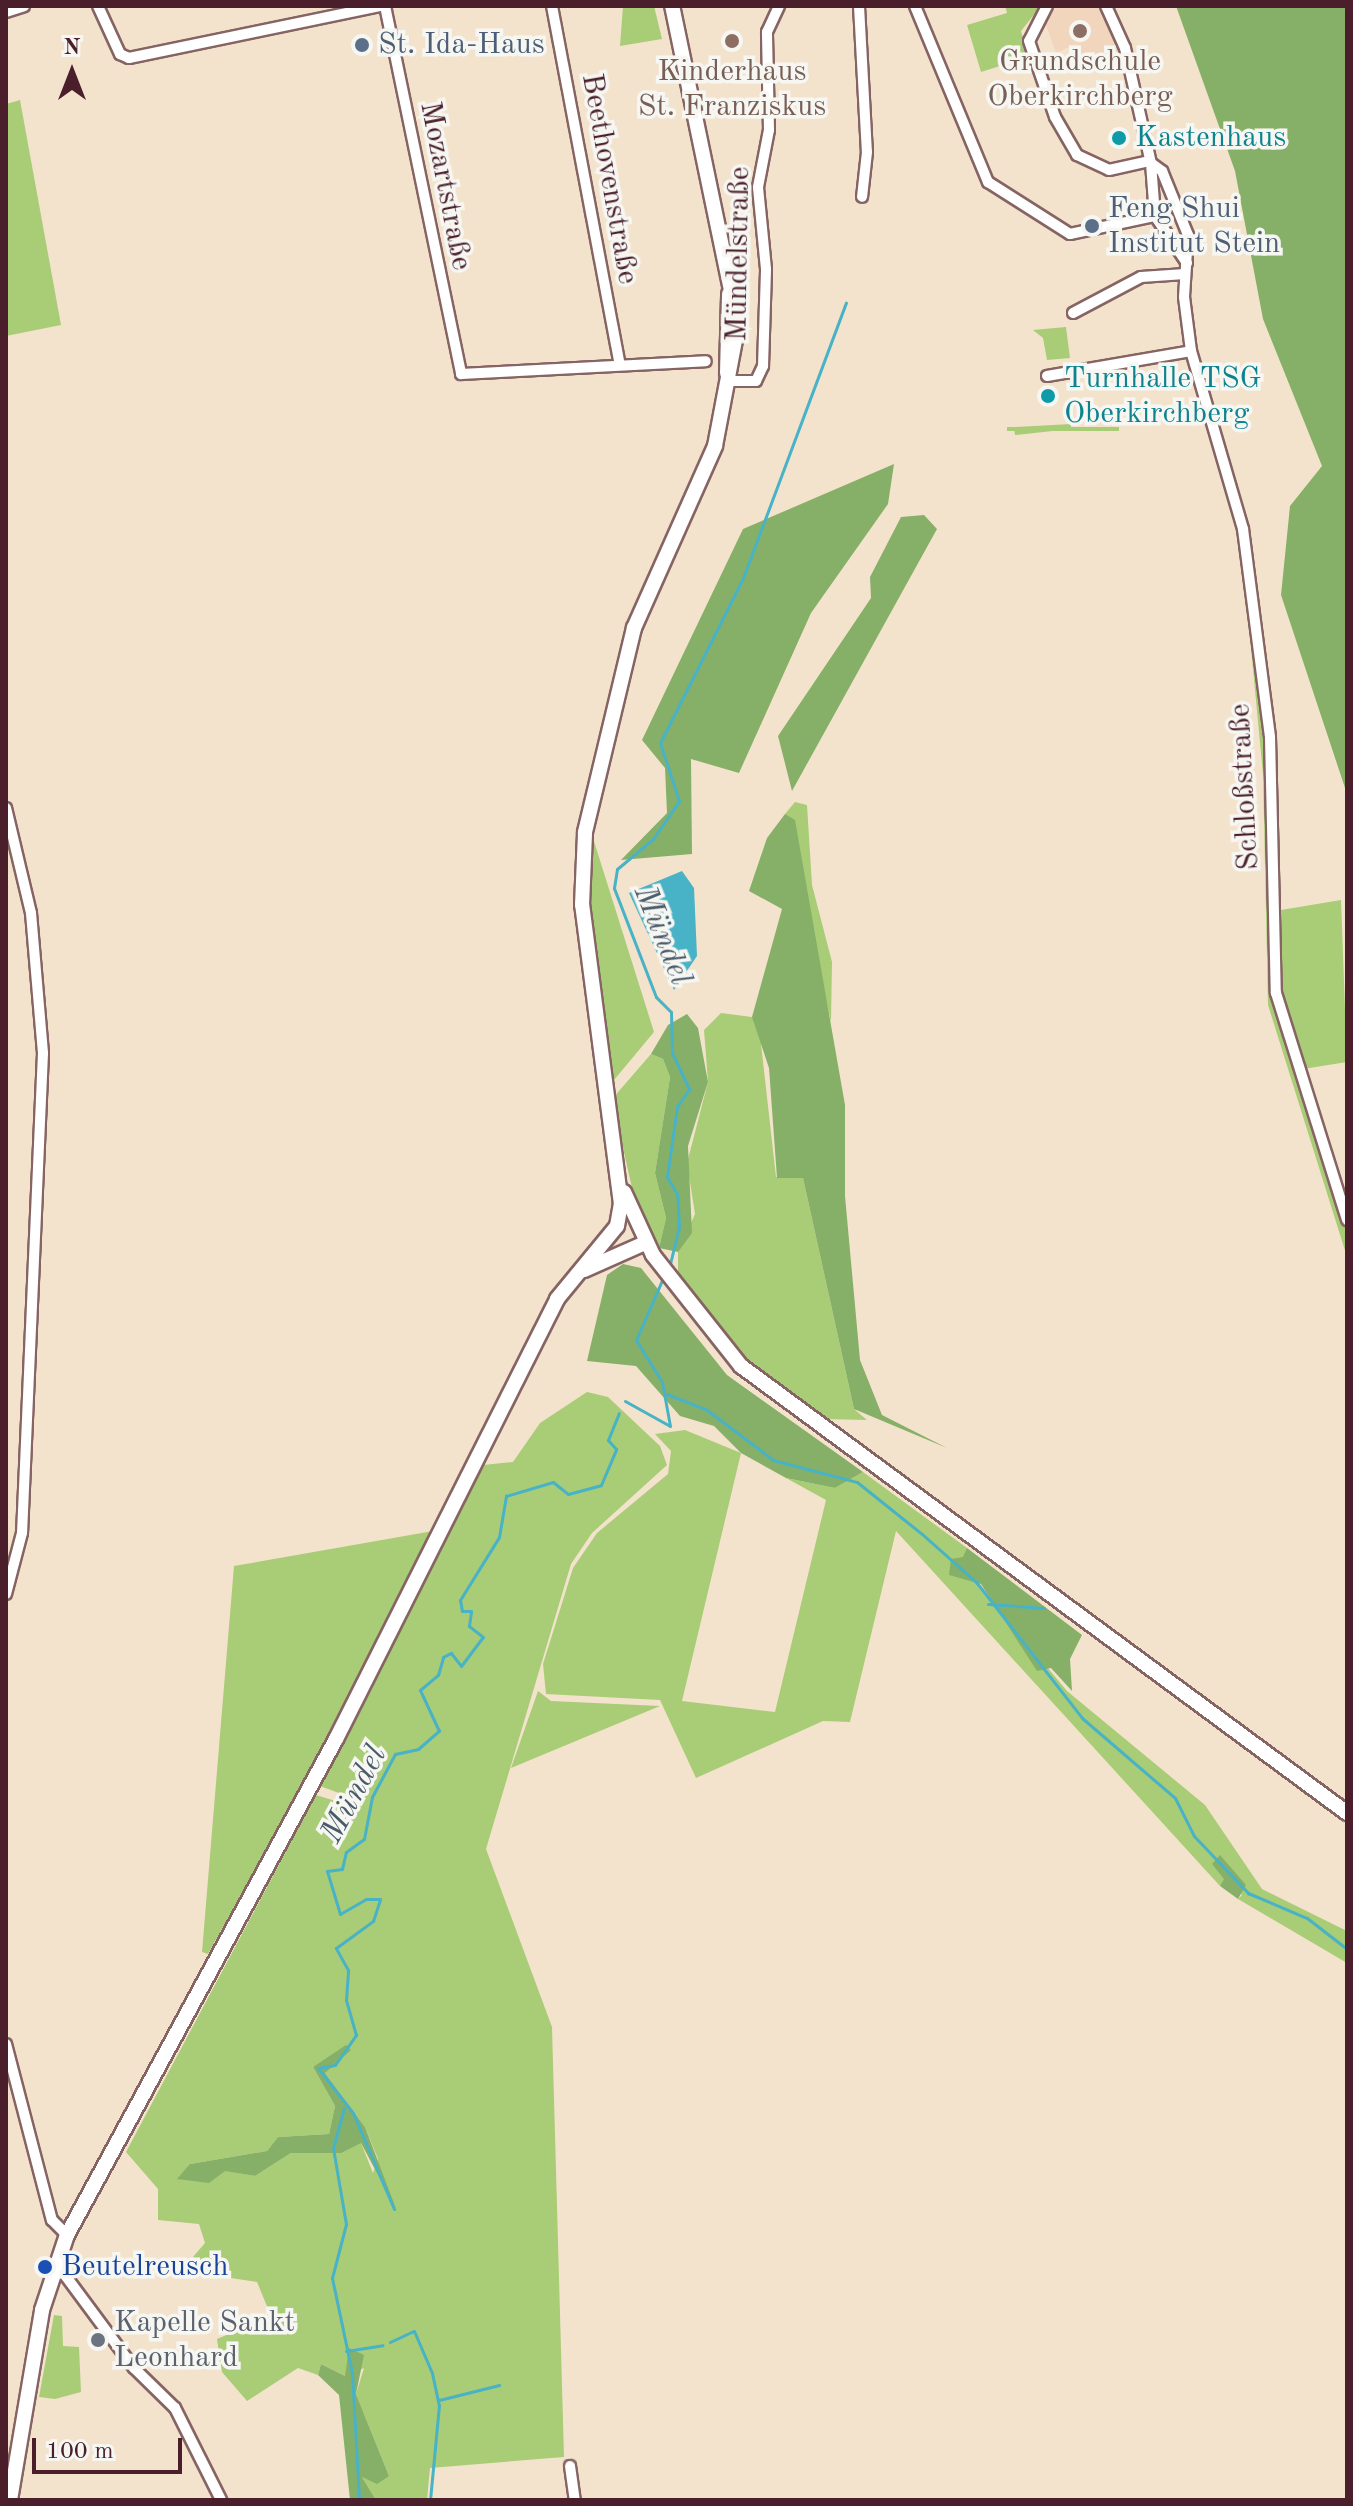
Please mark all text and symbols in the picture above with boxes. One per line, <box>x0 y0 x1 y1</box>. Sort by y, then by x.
marker: Grundschule Oberkirchberg <box>1071 22 1089 40</box>
place label: St. Ida-Haus <box>378 27 545 63</box>
north arrow <box>32 32 112 112</box>
marker: Kinderhaus St. Franziskus <box>723 32 741 50</box>
marker: St. Ida-Haus <box>353 36 371 54</box>
text: N <box>64 37 80 59</box>
place label: Grundschule Oberkirchberg <box>987 44 1173 114</box>
place label: Kinderhaus St. Franziskus <box>638 54 826 124</box>
street label: Beethovenstraße <box>573 71 645 287</box>
street label: Mozartstraße <box>411 99 479 273</box>
place label: Kastenhaus <box>1135 120 1286 156</box>
marker: Kastenhaus <box>1110 129 1128 147</box>
street label: Mündelstraße <box>719 166 759 342</box>
place label: Feng Shui Institut Stein <box>1108 191 1280 262</box>
marker: Feng Shui Institut Stein <box>1083 217 1101 235</box>
place label: Turnhalle TSG Oberkirchberg <box>1064 361 1261 432</box>
marker: Turnhalle TSG Oberkirchberg <box>1039 387 1057 405</box>
street label: Schloßstraße <box>1223 703 1267 871</box>
water label: Mündel <box>624 880 698 992</box>
water label: Mündel <box>313 1740 397 1850</box>
place label: Beutelreusch <box>61 2249 228 2285</box>
marker: Beutelreusch <box>36 2258 54 2276</box>
place label: Kapelle Sankt Leonhard <box>114 2305 295 2376</box>
marker: Kapelle Sankt Leonhard <box>89 2331 107 2349</box>
scale bar <box>36 2422 186 2472</box>
text: 100 m <box>46 2440 114 2464</box>

